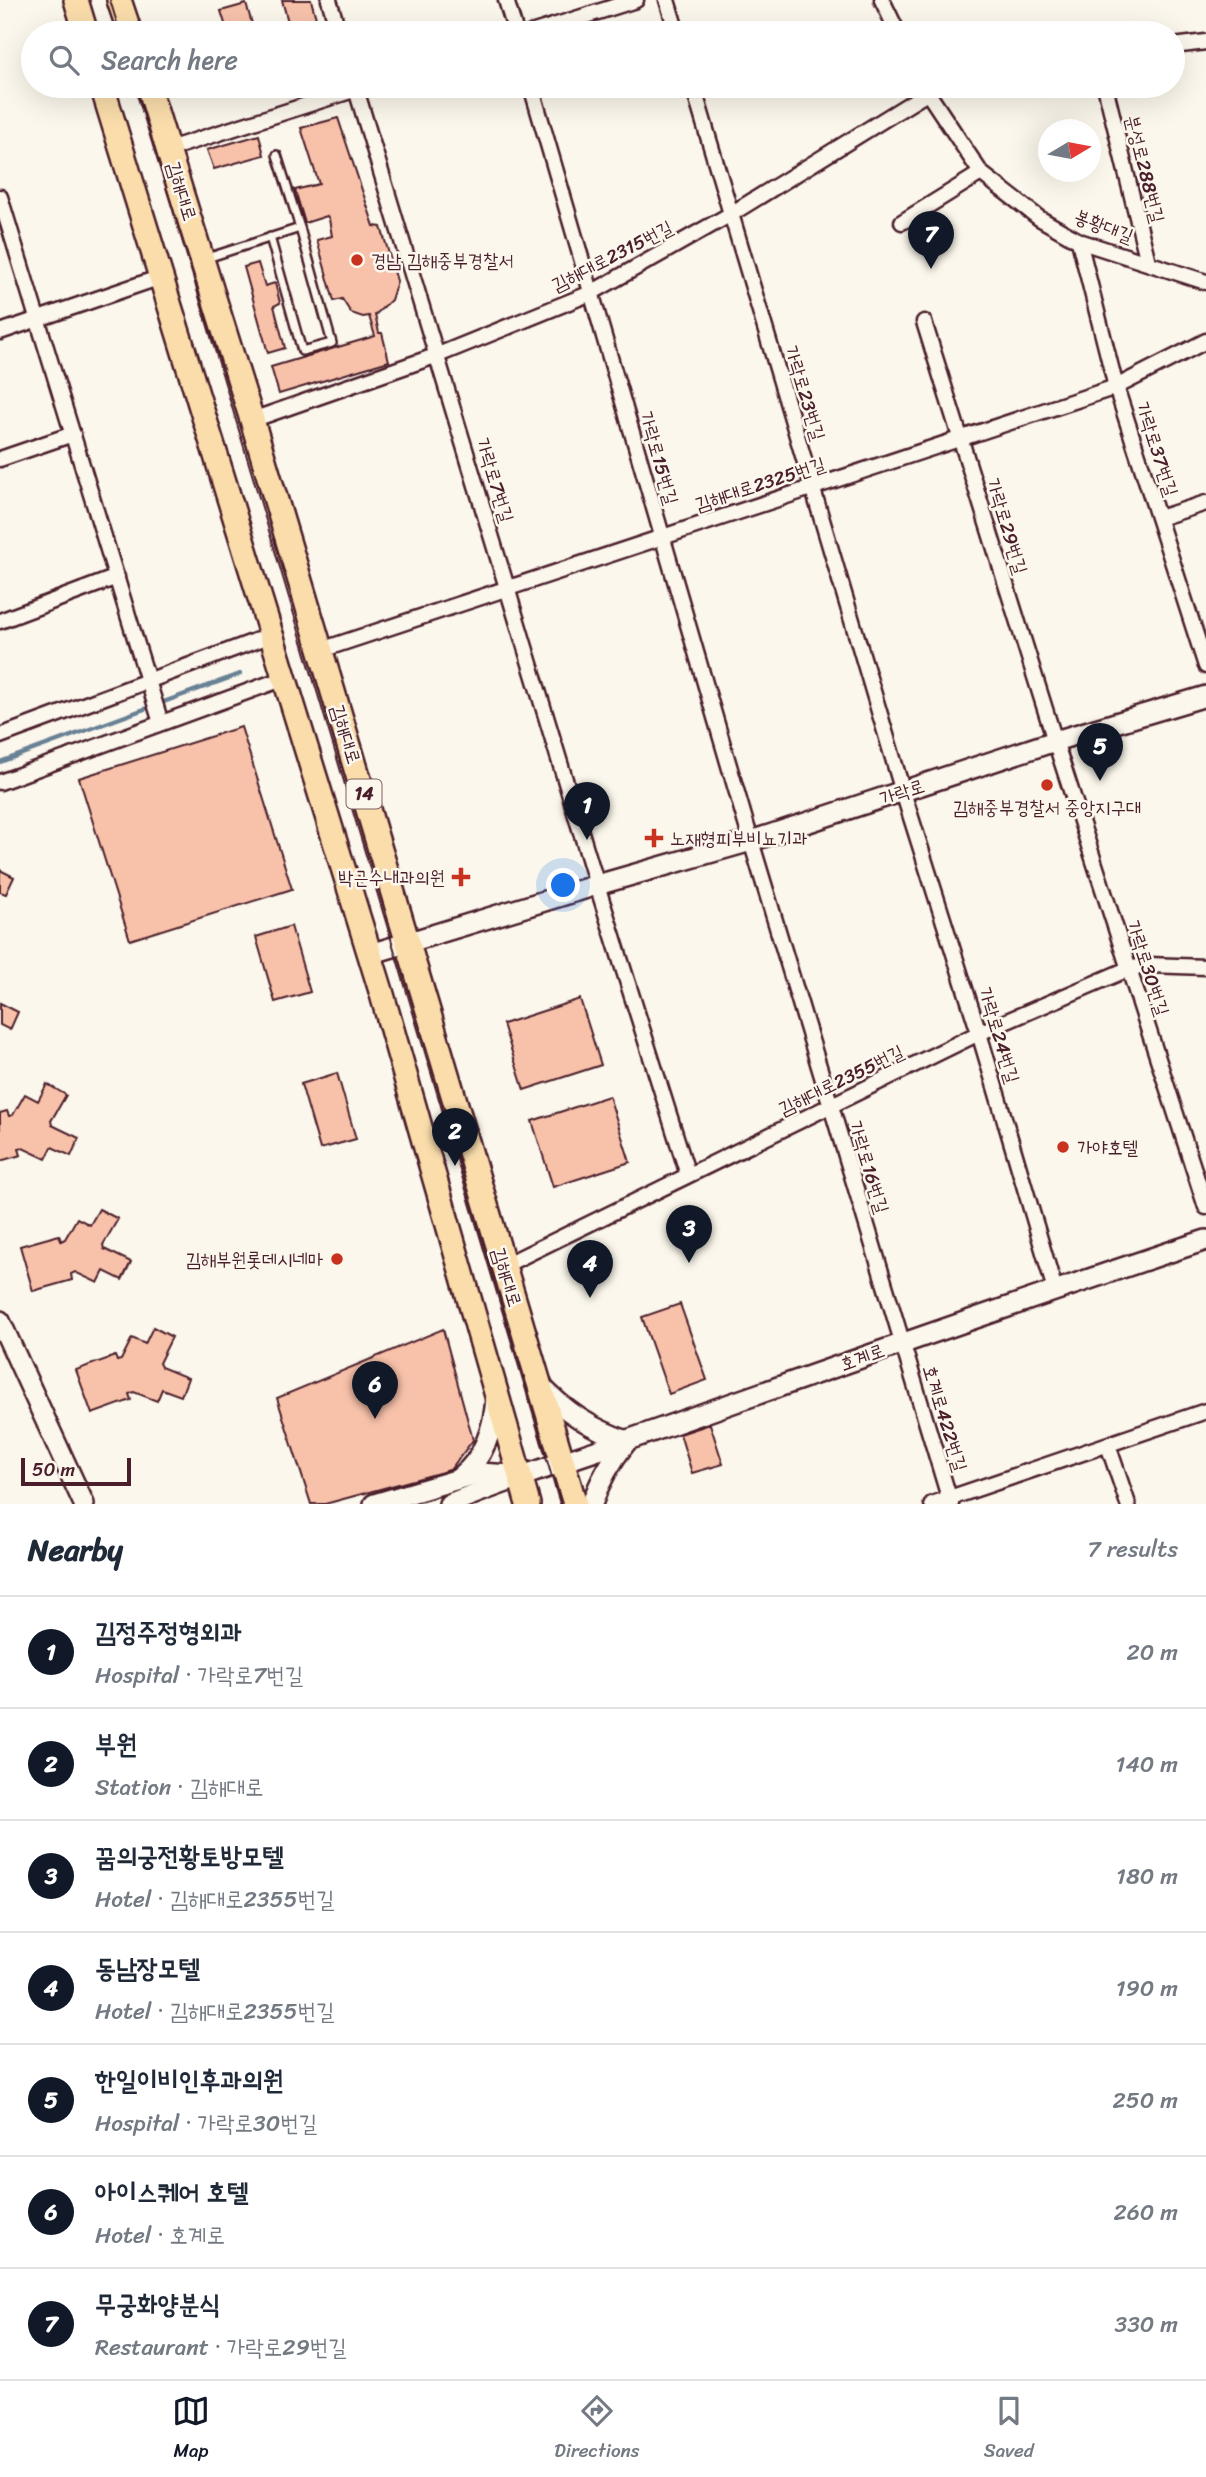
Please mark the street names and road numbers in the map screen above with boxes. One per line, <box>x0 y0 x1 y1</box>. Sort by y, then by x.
street label: 분성로288번길 <box>1116 111 1174 227</box>
street label: 김해대로 <box>157 157 207 225</box>
street label: 봉황대길 <box>1070 200 1138 252</box>
street label: 김해대로2315번길 <box>545 211 679 301</box>
street label: 가락로23번길 <box>775 341 835 445</box>
street label: 가락로37번길 <box>1126 397 1188 501</box>
street label: 가락로15번길 <box>630 407 688 509</box>
street label: 가락로7번길 <box>466 433 524 527</box>
street label: 김해대로2325번길 <box>690 447 830 521</box>
street label: 가락로29번길 <box>977 474 1037 578</box>
street label: 김해대로 <box>321 700 371 768</box>
street label: 가락로 <box>875 769 929 815</box>
road number: 14 <box>346 780 382 808</box>
street label: 가락로30번길 <box>1117 916 1179 1020</box>
street label: 가락로24번길 <box>969 983 1029 1087</box>
street label: 김해대로2355번길 <box>772 1035 910 1125</box>
street label: 가락로16번길 <box>839 1117 899 1217</box>
street label: 김해대로 <box>482 1243 532 1311</box>
street label: 호계로 <box>835 1334 889 1380</box>
street label: 호계로422번길 <box>913 1360 977 1476</box>

